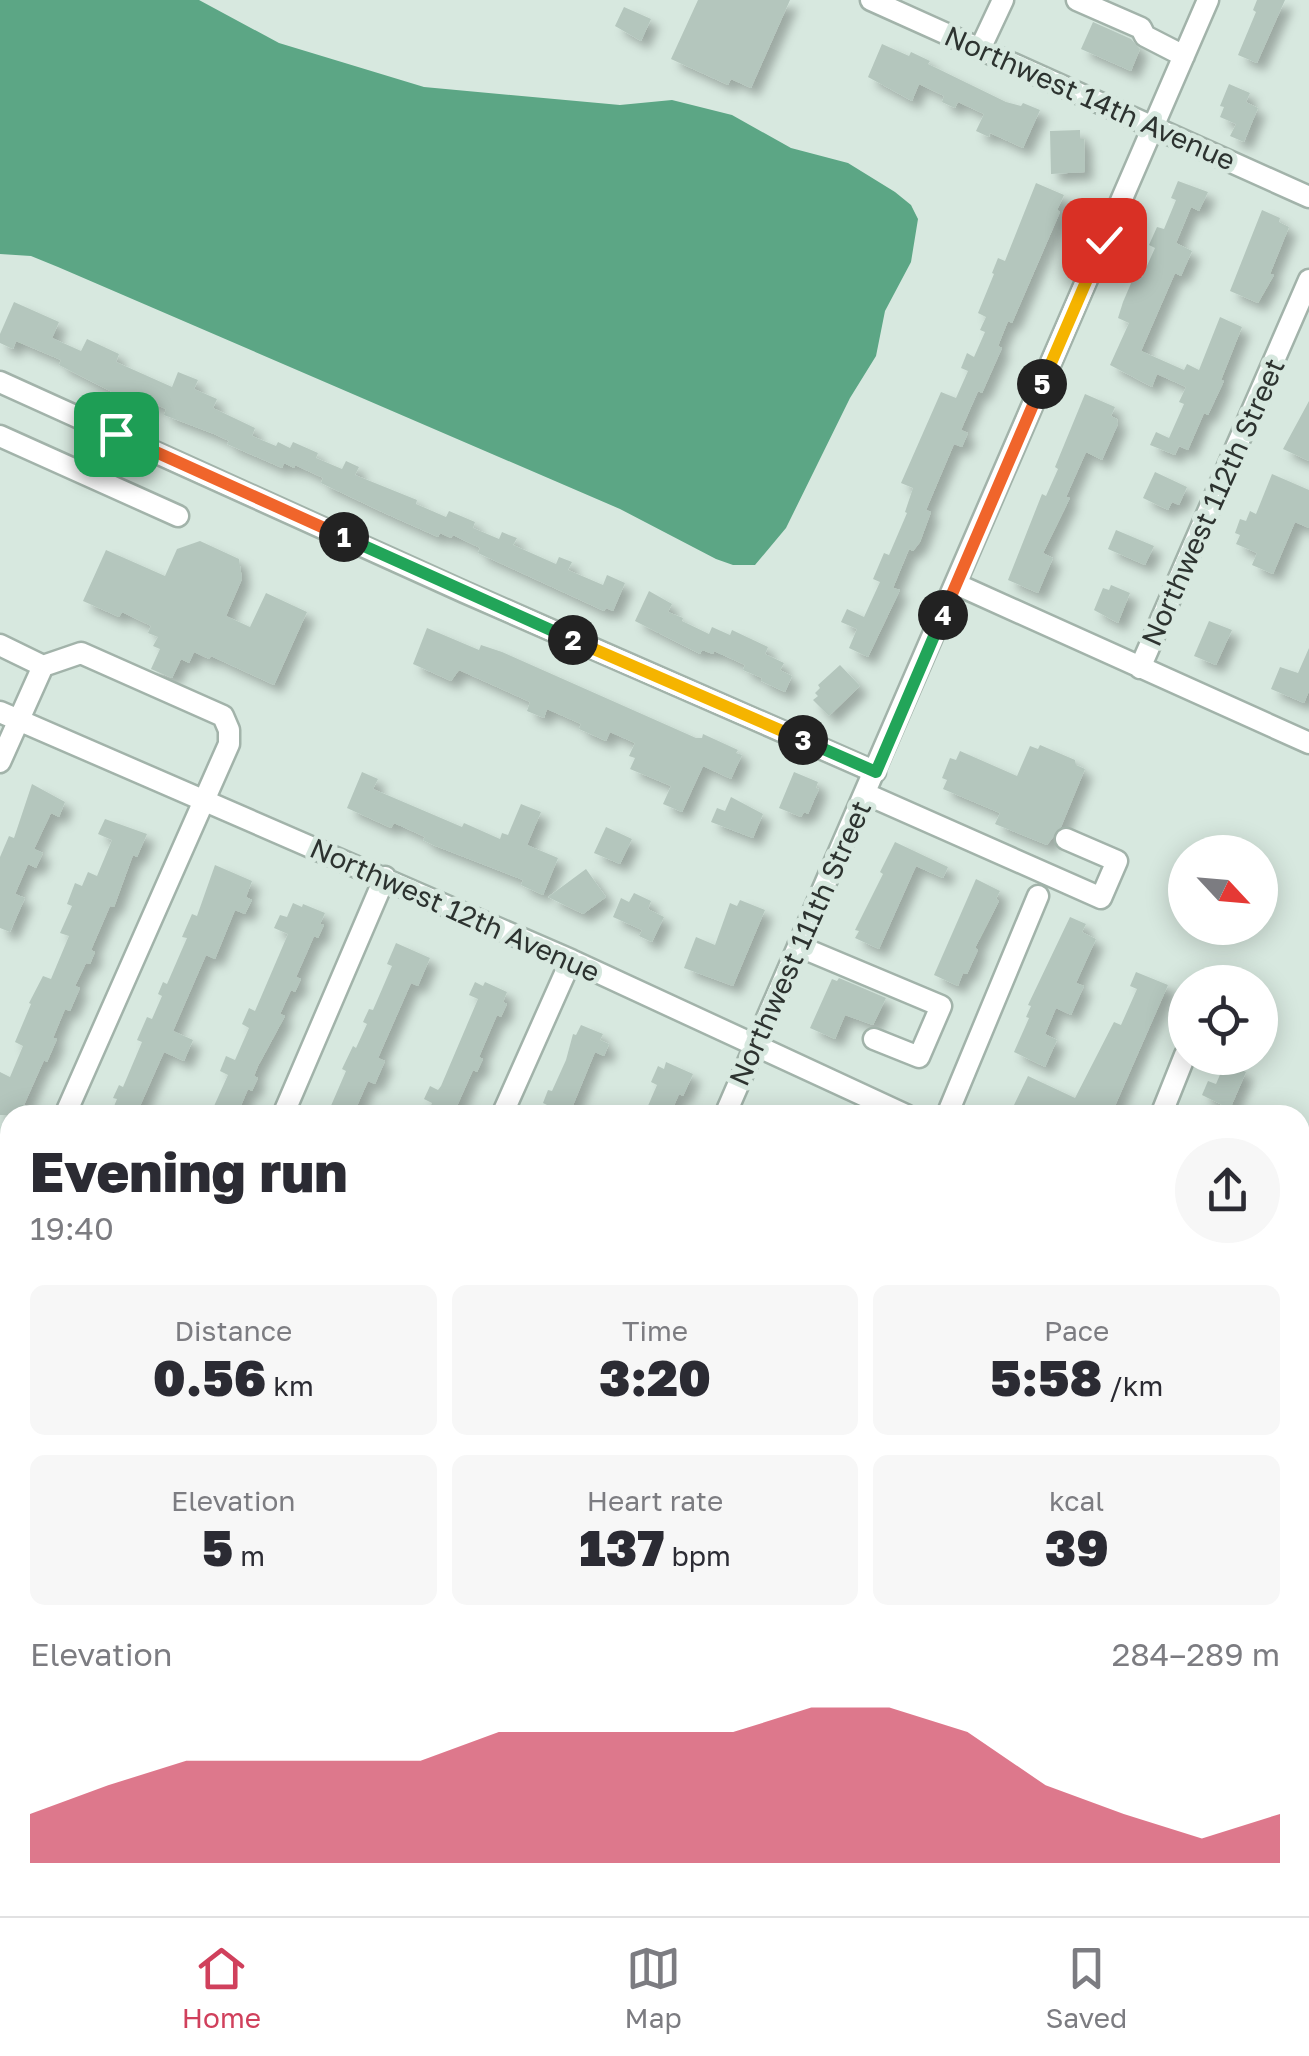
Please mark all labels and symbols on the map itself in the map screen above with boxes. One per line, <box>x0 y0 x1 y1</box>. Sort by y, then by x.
street label: Northwest 14th Avenue <box>940 19 1240 177</box>
pin <box>1062 198 1147 283</box>
street label: Northwest 112th Street <box>1134 353 1291 651</box>
pin: 5 <box>1017 359 1067 409</box>
pin <box>74 392 159 477</box>
pin: 1 <box>319 512 369 562</box>
pin: 4 <box>918 590 968 640</box>
pin: 2 <box>548 615 598 665</box>
pin: 3 <box>778 715 828 765</box>
street label: Northwest 111th Street <box>722 795 877 1090</box>
street label: Northwest 12th Avenue <box>305 831 605 988</box>
north arrow <box>1168 835 1278 945</box>

